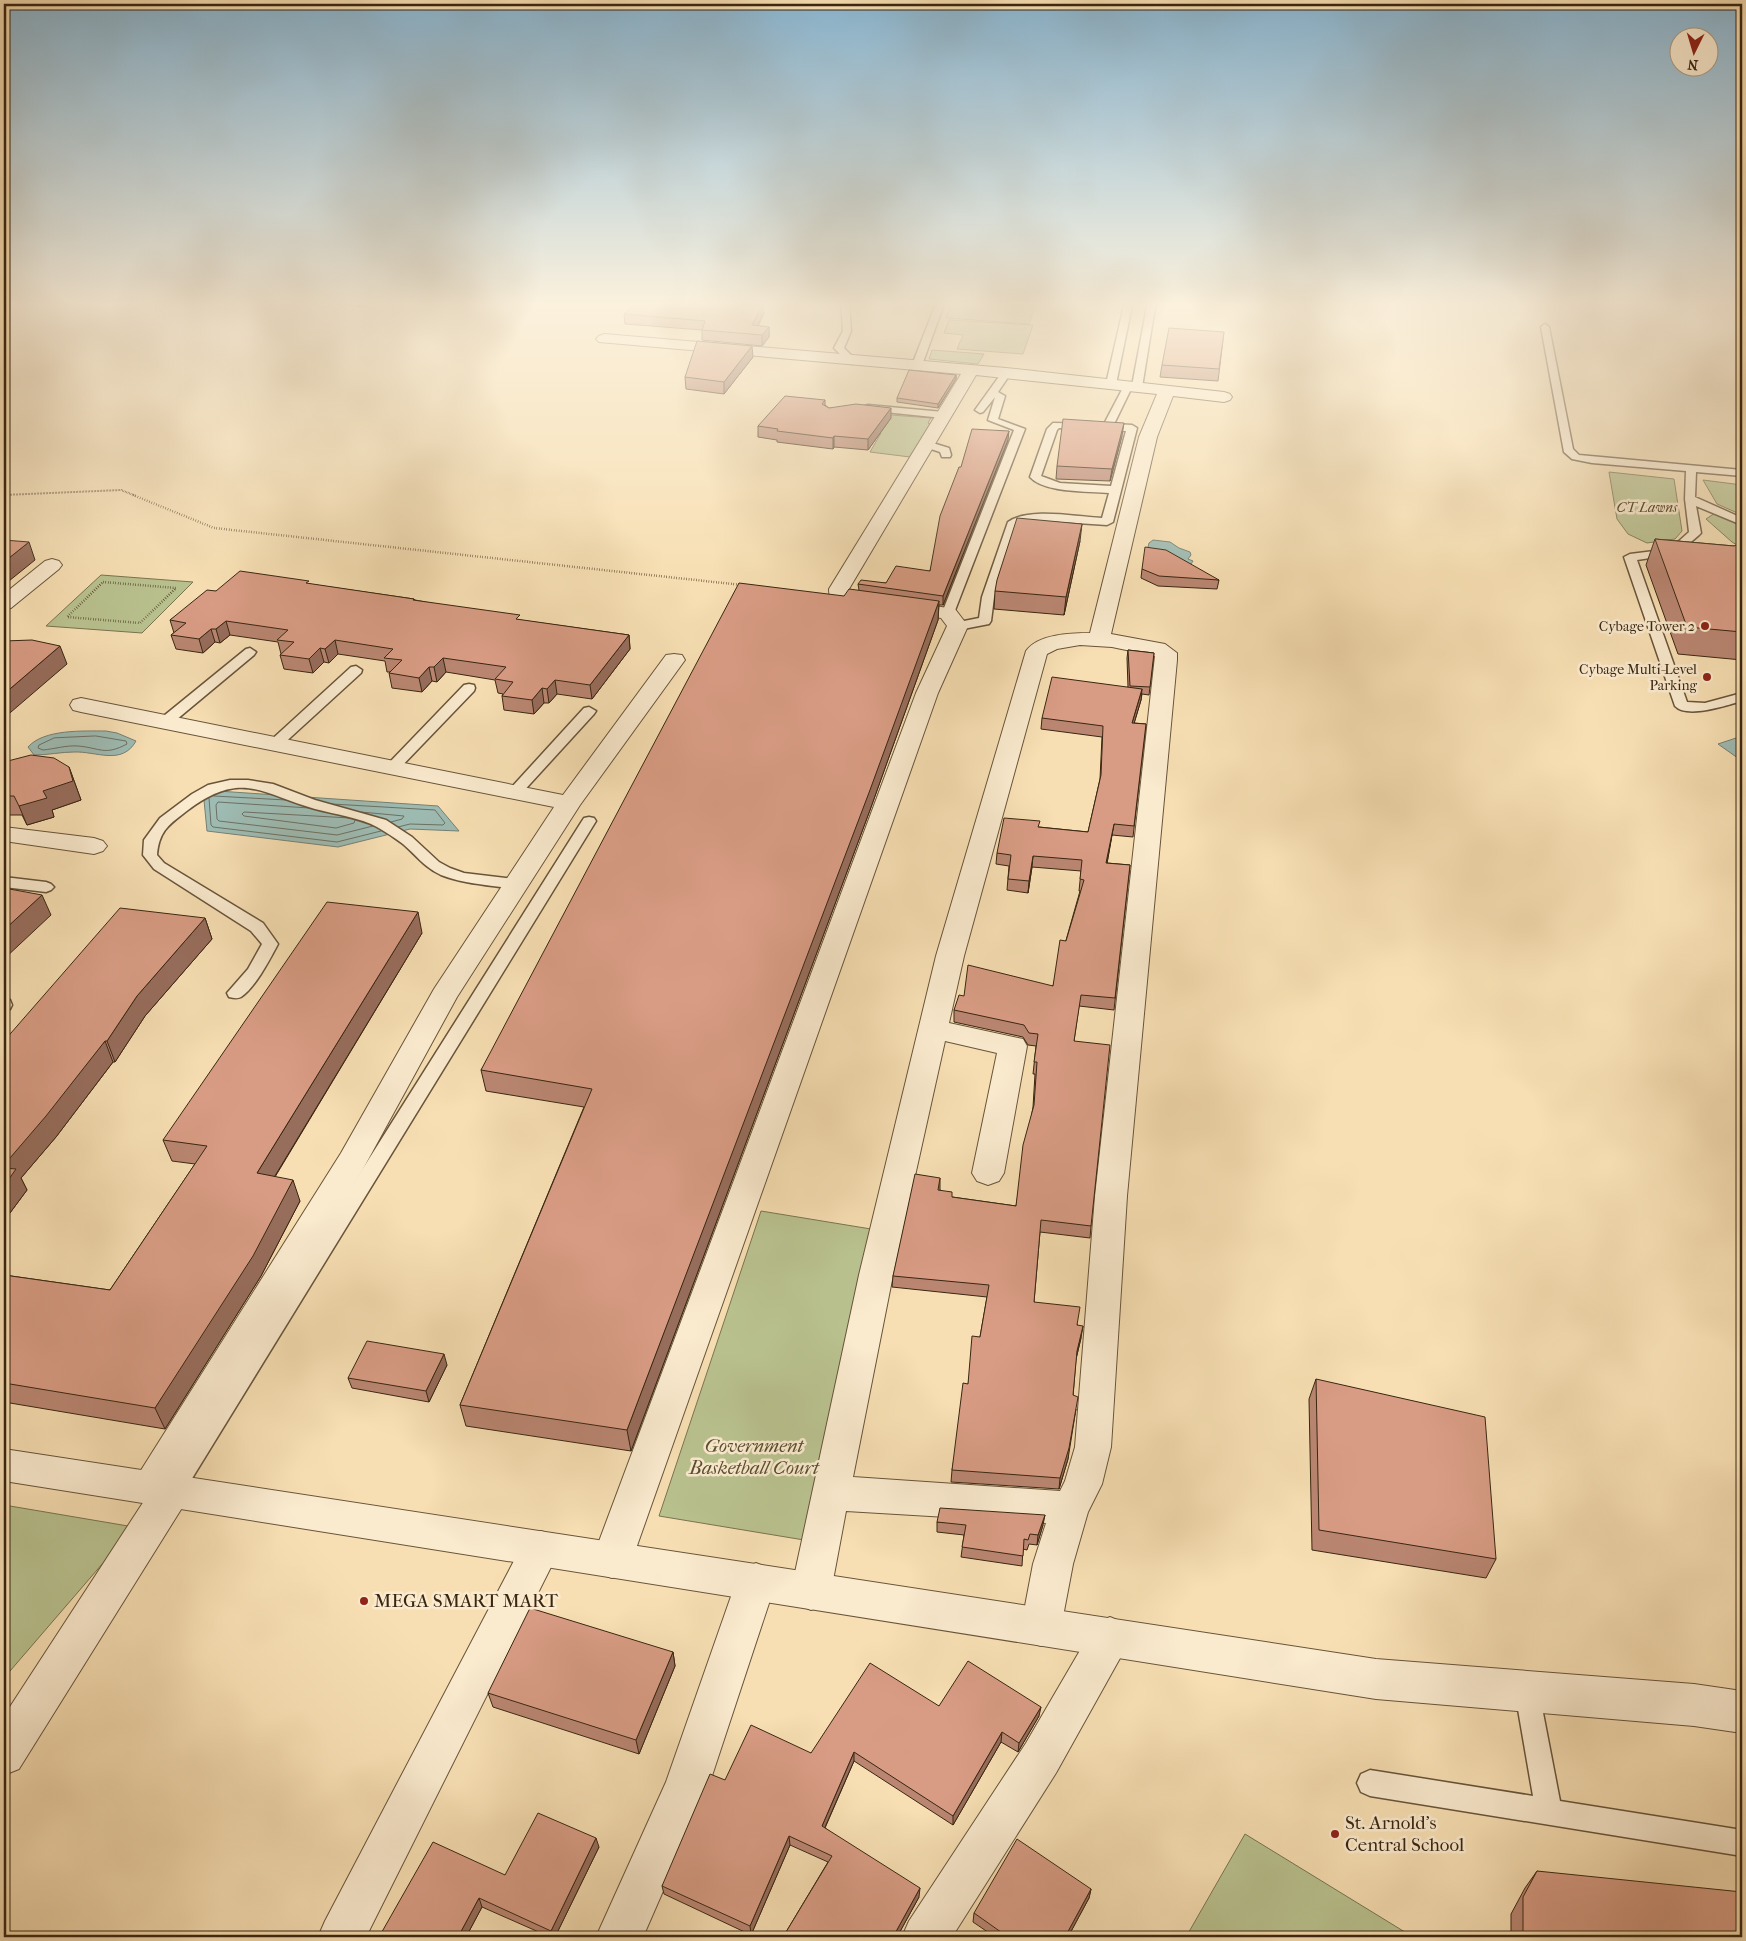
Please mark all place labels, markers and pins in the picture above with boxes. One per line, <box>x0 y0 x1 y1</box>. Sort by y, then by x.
place label: Cybage Tower 2 <box>1599 618 1695 635</box>
marker: Cybage Tower 2 <box>1699 620 1711 632</box>
place label: Cybage Multi-Level Parking <box>1579 661 1698 694</box>
marker: Cybage Multi-Level Parking <box>1701 671 1713 683</box>
place label: MEGA SMART MART <box>374 1590 558 1612</box>
marker: MEGA SMART MART <box>358 1595 370 1607</box>
place label: St. Arnold's Central School <box>1345 1812 1464 1856</box>
marker: St. Arnold's Central School <box>1329 1828 1341 1840</box>

